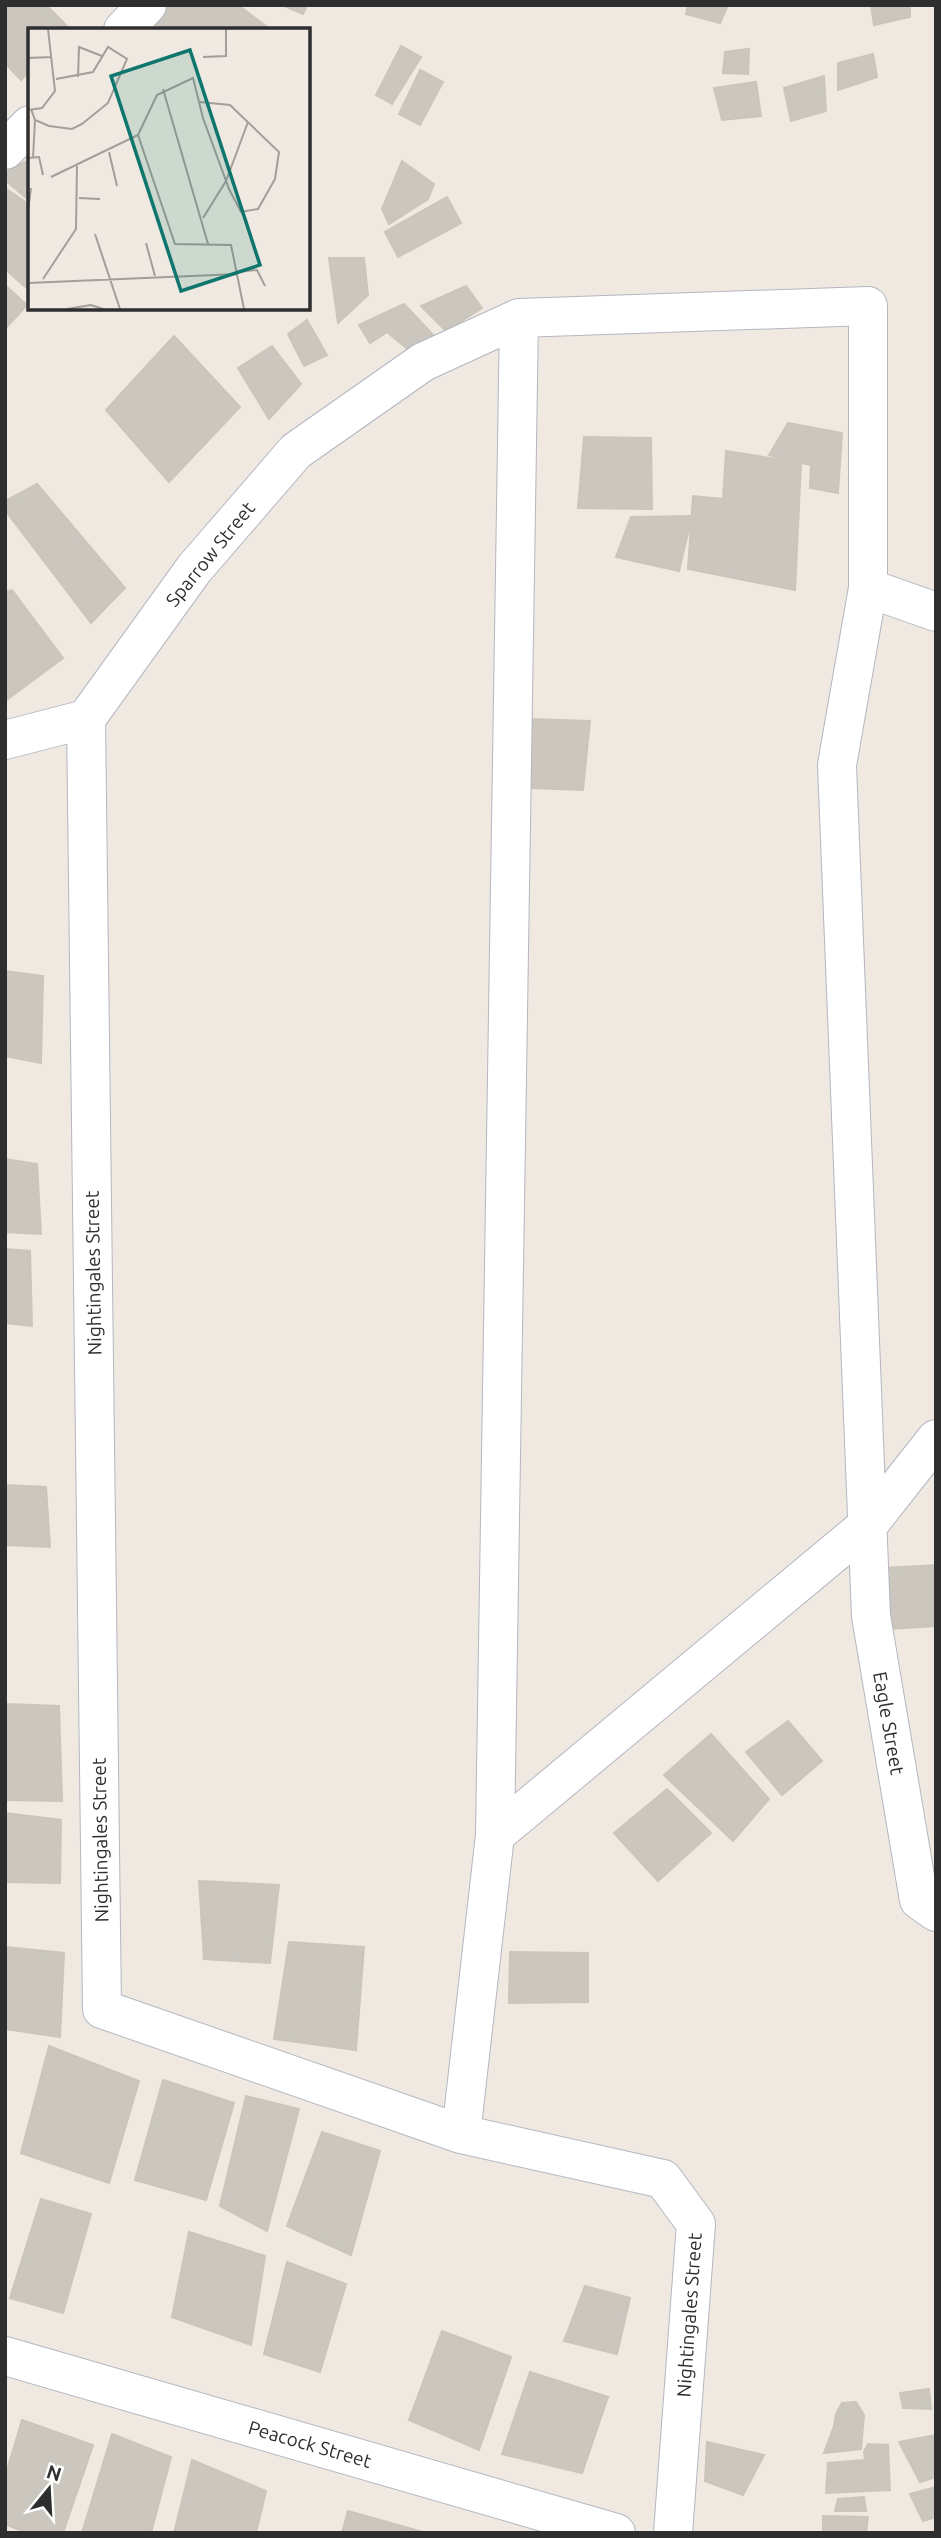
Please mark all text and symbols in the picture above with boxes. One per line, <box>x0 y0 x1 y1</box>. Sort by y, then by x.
inset map <box>28 28 310 310</box>
street label: Sparrow Street <box>161 497 259 611</box>
street label: Nightingales Street <box>81 1190 105 1356</box>
street label: Eagle Street <box>869 1670 909 1777</box>
street label: Nightingales Street <box>88 1757 112 1923</box>
street label: Nightingales Street <box>672 2232 706 2398</box>
street label: Peacock Street <box>246 2416 375 2472</box>
north arrow <box>14 2454 84 2524</box>
text: N <box>44 2460 64 2485</box>

